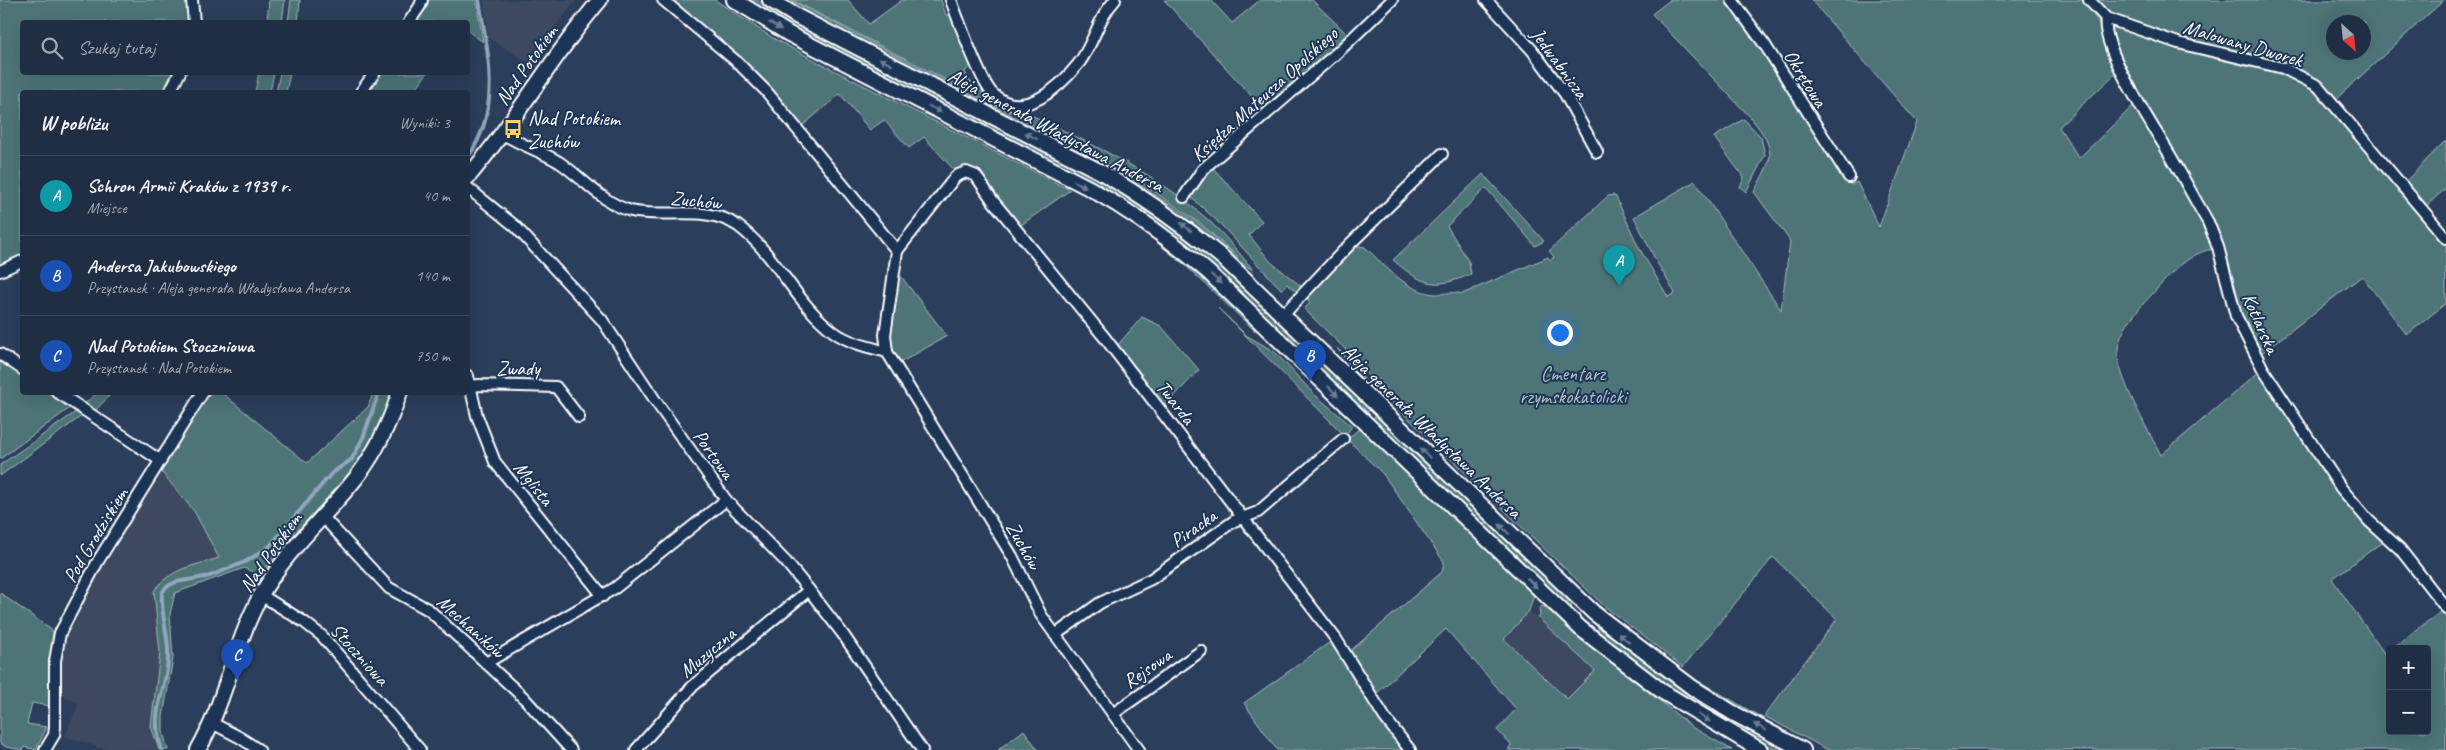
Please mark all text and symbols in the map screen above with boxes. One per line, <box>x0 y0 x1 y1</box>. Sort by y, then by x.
street label: Malowany Dworek <box>2180 15 2307 73</box>
north arrow <box>2326 15 2371 60</box>
street label: Nad Potokiem <box>490 19 564 110</box>
search box <box>20 20 470 75</box>
street label: Księdza Mateusza Opolskiego <box>1186 21 1344 167</box>
one-way arrow <box>769 22 782 31</box>
street label: Jedwabnicza <box>1525 22 1595 105</box>
icon: search <box>38 34 66 62</box>
text: Szukaj tutaj <box>78 36 155 60</box>
street label: Okrętowa <box>1778 45 1834 113</box>
one-way arrow <box>879 58 893 66</box>
street label: Aleja generała Władysława Andersa <box>944 63 1169 199</box>
place label: Nad Potokiem Zuchów <box>528 106 622 154</box>
one-way arrow <box>928 106 942 114</box>
text: W pobliżu <box>40 110 107 136</box>
text: Wyniki: 3 <box>399 113 450 133</box>
bus stop icon: Nad Potokiem Zuchów <box>502 118 524 140</box>
one-way arrow <box>1023 132 1038 140</box>
text: Schron Armii Kraków z 1939 r. <box>87 174 291 198</box>
one-way arrow <box>1072 180 1087 188</box>
street label: Zuchów <box>669 185 724 216</box>
text: A <box>52 186 60 206</box>
text: 40 m <box>423 186 450 206</box>
text: Miejsce <box>87 198 127 218</box>
one-way arrow <box>1179 222 1192 233</box>
pin: A <box>1603 245 1635 286</box>
text: Andersa Jakubowskiego <box>87 254 236 278</box>
text: B <box>52 266 60 286</box>
text: 140 m <box>416 266 450 286</box>
one-way arrow <box>1210 273 1222 285</box>
text: Przystanek · Aleja generała Władysława Andersa <box>87 278 350 298</box>
street label: Kotlarska <box>2236 289 2286 359</box>
your location <box>1547 320 1573 346</box>
text: Nad Potokiem Stoczniowa <box>87 334 254 358</box>
street label: Aleja generała Władysława Andersa <box>1336 339 1528 525</box>
pin: B <box>1294 340 1326 381</box>
text: C <box>52 346 60 366</box>
text: 750 m <box>416 346 450 366</box>
street label: Zwady <box>496 356 542 381</box>
text: Przystanek · Nad Potokiem <box>87 358 231 378</box>
park label: Cmentarz rzymskokatolicki <box>1520 361 1629 409</box>
street label: Twarda <box>1151 375 1202 431</box>
one-way arrow <box>1327 385 1339 397</box>
street label: Portowa <box>687 425 741 485</box>
one-way arrow <box>1420 447 1432 459</box>
street label: Mglista <box>508 456 560 512</box>
street label: Pod Grodziskiem <box>57 482 134 587</box>
street label: Piracka <box>1165 503 1223 553</box>
street label: Nad Potokiem <box>234 506 308 597</box>
street label: Zuchów <box>1000 517 1048 575</box>
one-way arrow <box>1498 523 1510 535</box>
one-way arrow <box>1526 577 1538 589</box>
street label: Mechaników <box>432 589 511 664</box>
street label: Stoczniowa <box>325 618 395 692</box>
street label: Muzyczna <box>674 620 742 683</box>
one-way arrow <box>1618 632 1631 643</box>
pin: C <box>221 639 253 680</box>
street label: Rejsowa <box>1118 642 1178 694</box>
map controls <box>2386 645 2431 735</box>
button: + <box>2386 645 2431 690</box>
button: − <box>2386 690 2431 735</box>
one-way arrow <box>1698 713 1711 722</box>
one-way arrow <box>1752 723 1767 731</box>

